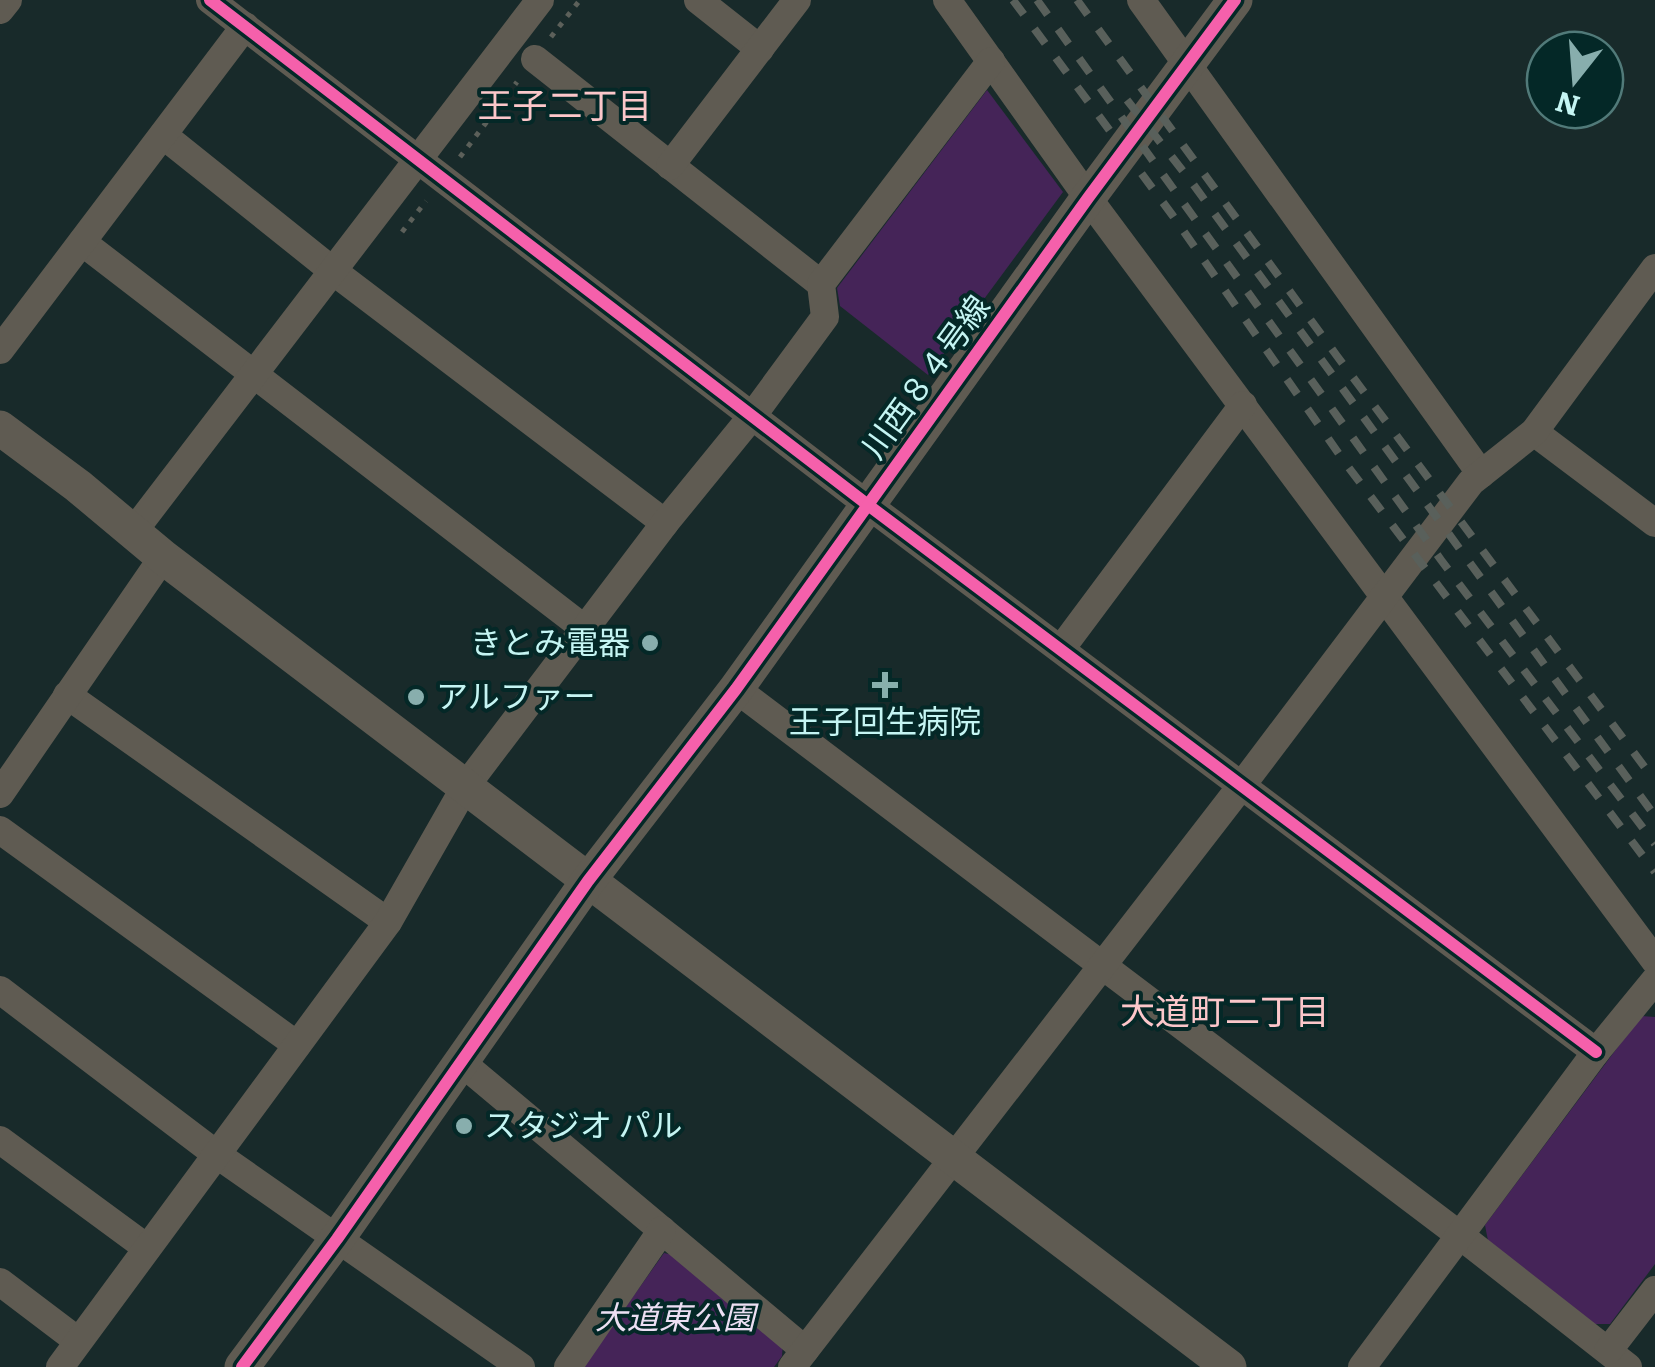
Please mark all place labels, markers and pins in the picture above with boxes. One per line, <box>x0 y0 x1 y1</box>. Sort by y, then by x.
place label: きとみ電器 <box>470 616 630 664</box>
marker: きとみ電器 <box>639 632 661 654</box>
place label: アルファー <box>436 670 596 718</box>
marker: 王子回生病院 <box>872 672 898 698</box>
marker: アルファー <box>405 686 427 708</box>
place label: 王子回生病院 <box>789 695 981 743</box>
place label: スタジオ パル <box>484 1099 682 1147</box>
marker: スタジオ パル <box>453 1115 475 1137</box>

